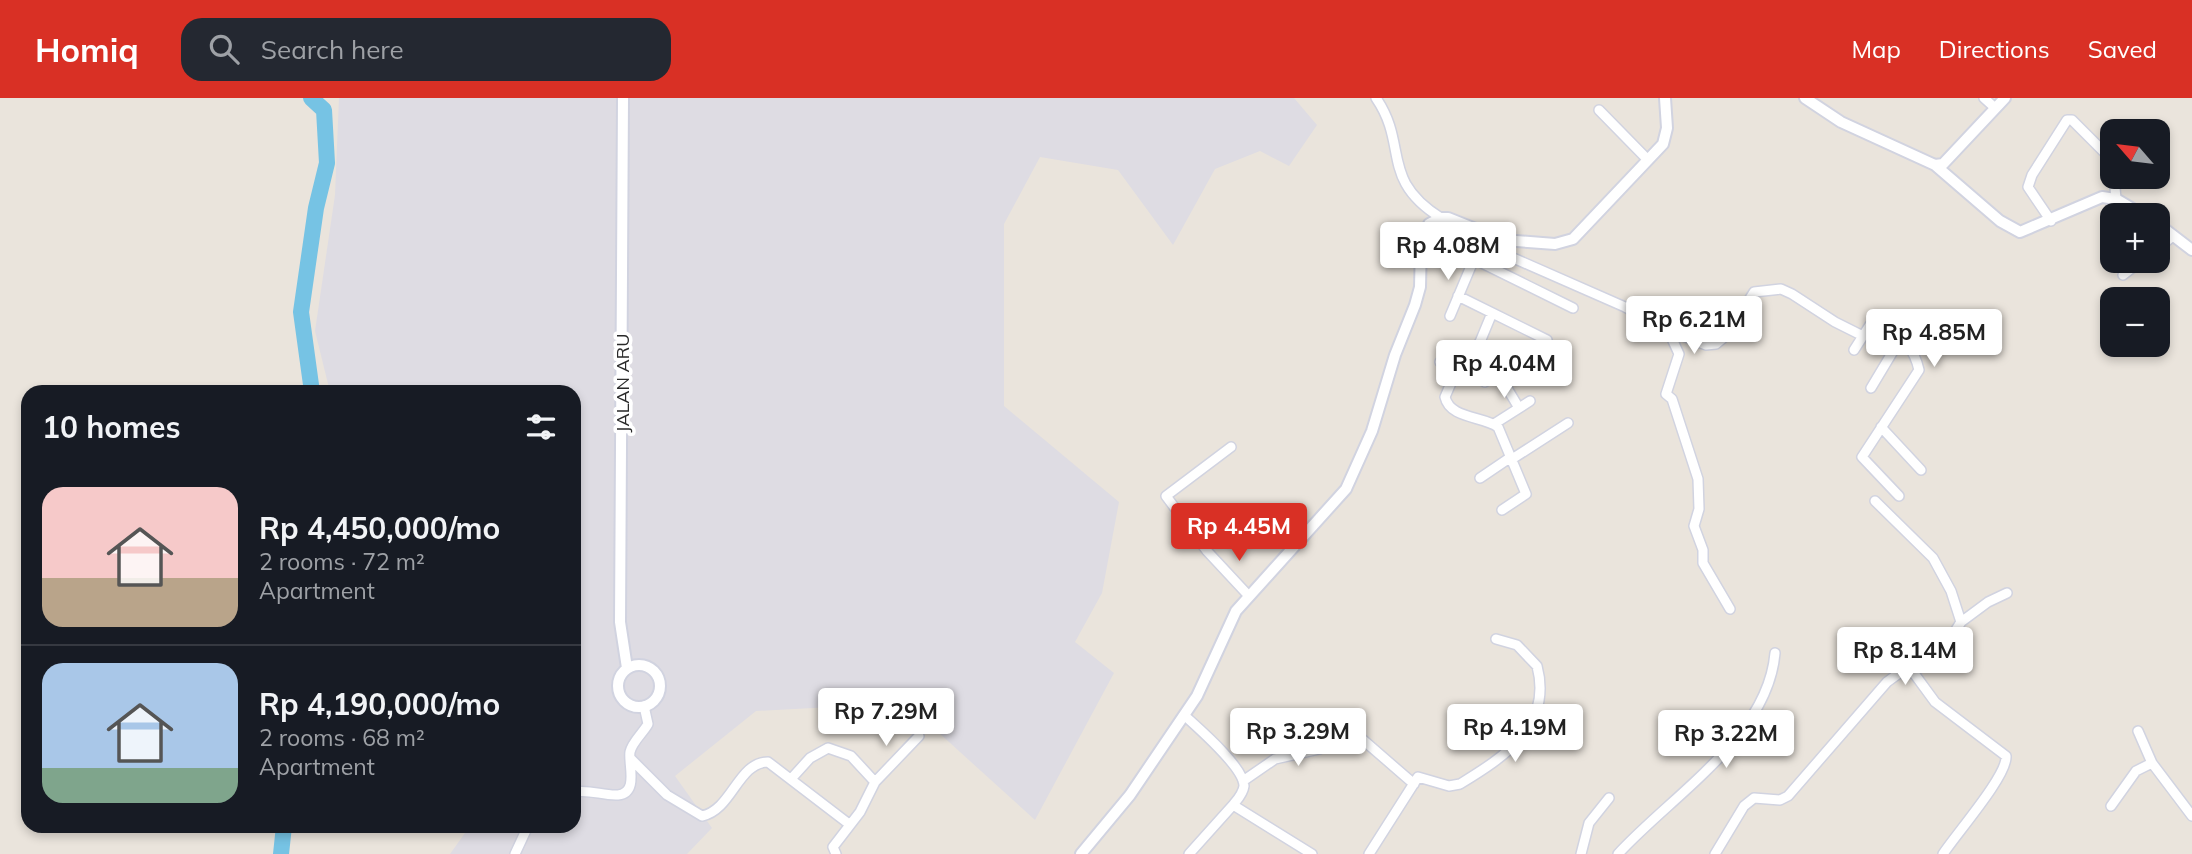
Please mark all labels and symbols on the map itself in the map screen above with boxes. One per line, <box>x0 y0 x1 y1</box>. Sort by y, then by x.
north arrow <box>2100 119 2170 189</box>
pin: Rp 4.08M <box>1376 222 1520 282</box>
pin: Rp 6.21M <box>1622 296 1766 356</box>
pin: Rp 4.85M <box>1862 310 2006 369</box>
street label: JALAN ARU <box>611 334 634 432</box>
pin: Rp 4.04M <box>1432 341 1576 400</box>
pin: Rp 4.45M <box>1167 504 1311 563</box>
pin: Rp 8.14M <box>1833 628 1977 687</box>
pin: Rp 7.29M <box>814 688 958 748</box>
pin: Rp 4.19M <box>1443 704 1587 764</box>
pin: Rp 3.29M <box>1226 708 1370 768</box>
pin: Rp 3.22M <box>1654 710 1798 770</box>

